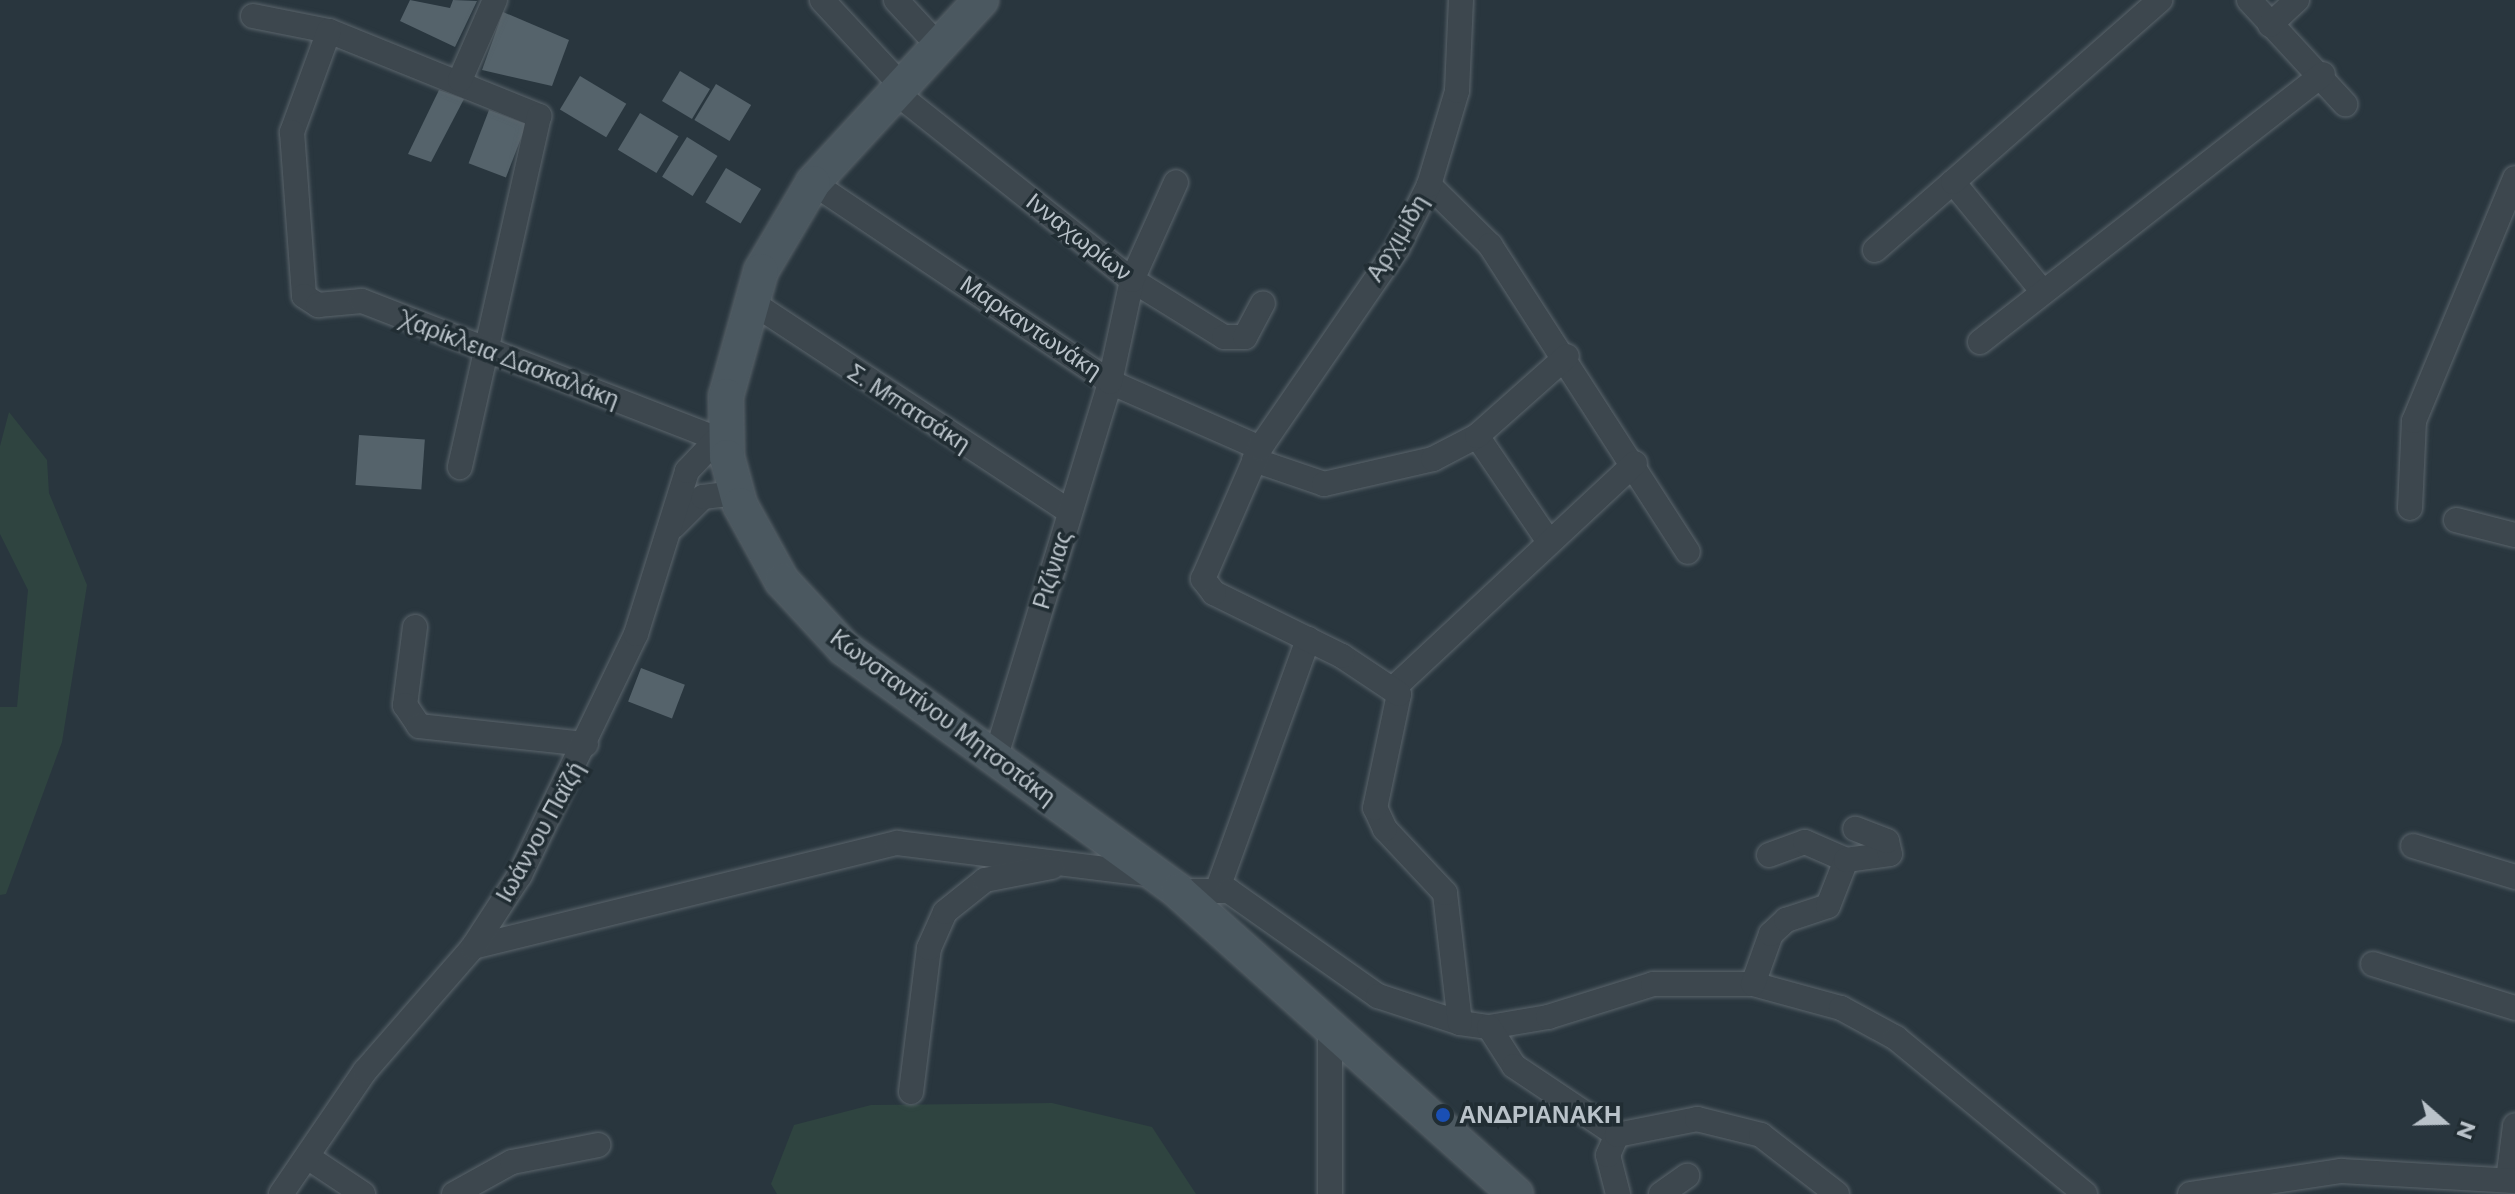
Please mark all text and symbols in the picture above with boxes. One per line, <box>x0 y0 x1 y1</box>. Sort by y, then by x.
street label: Ινναχωρίων <box>1021 187 1137 287</box>
street label: Αρχιμίδη <box>1360 189 1434 287</box>
street label: Μαρκαντωνάκη <box>955 269 1107 385</box>
street label: Χαρίκλεια Δασκαλάκη <box>397 304 623 414</box>
street label: Σ. Μπατσάκη <box>842 358 976 458</box>
street label: Ριζίνιας <box>1027 528 1077 612</box>
street label: Κωνσταντίνου Μητσοτάκη <box>825 623 1061 811</box>
street label: Ιωάννου Παϊζή <box>490 757 590 907</box>
north arrow <box>2403 1082 2483 1162</box>
place label: ΑΝΔΡΙΑΝΑΚΗ <box>1459 1101 1621 1129</box>
marker: ΑΝΔΡΙΑΝΑΚΗ <box>1434 1106 1452 1124</box>
text: N <box>2450 1117 2482 1143</box>

